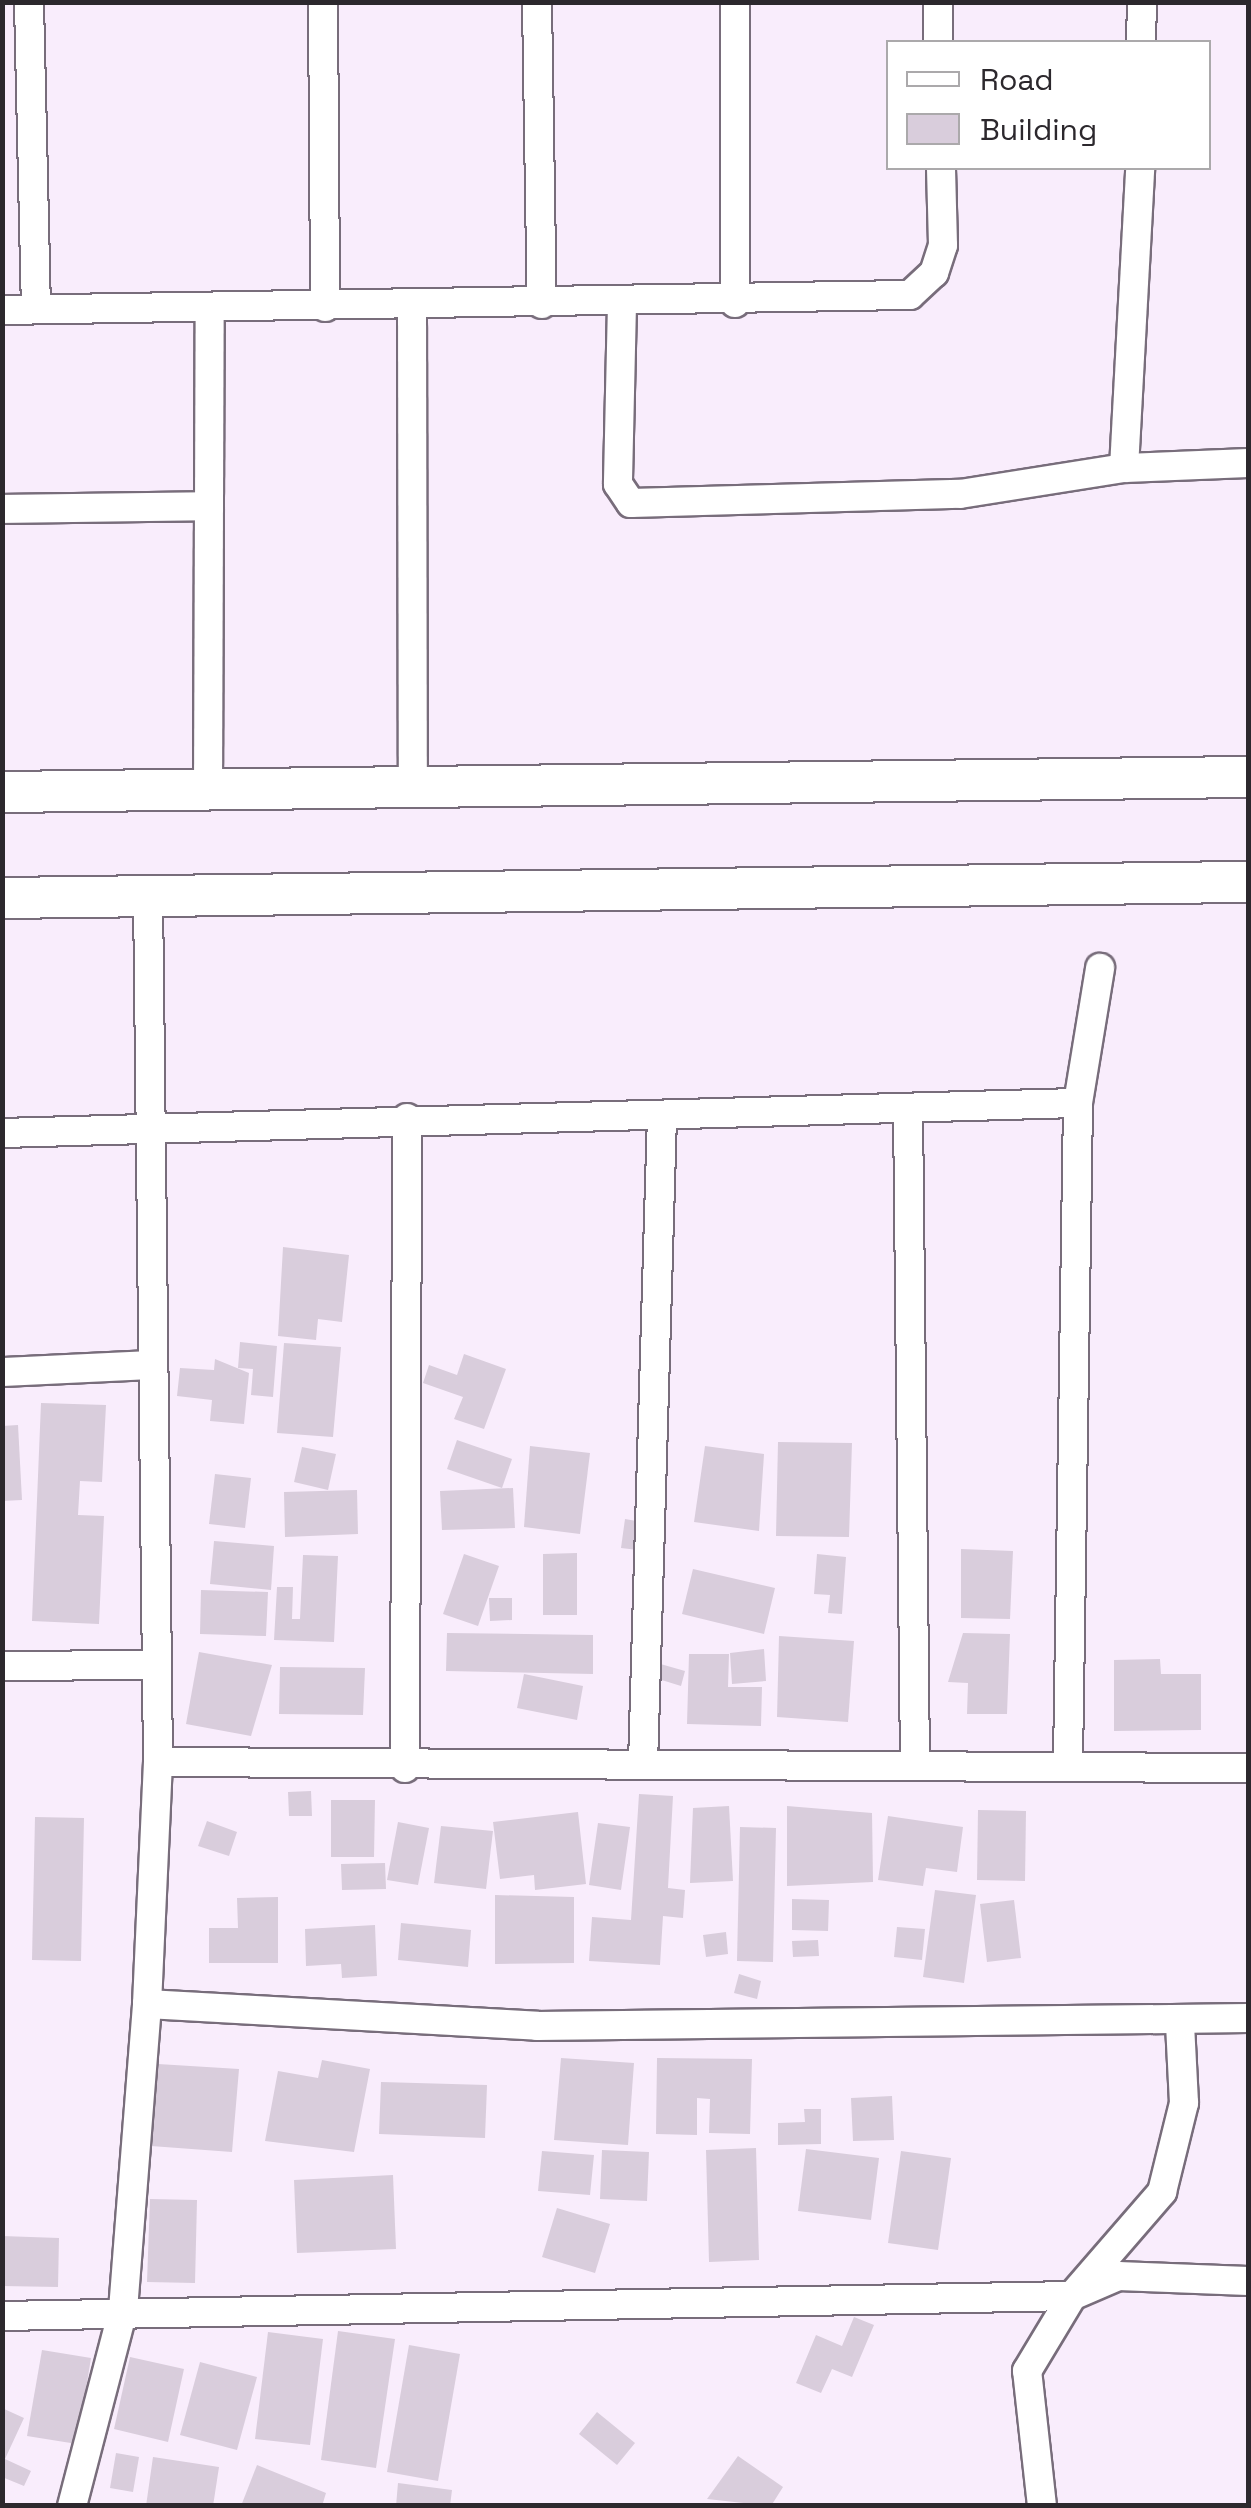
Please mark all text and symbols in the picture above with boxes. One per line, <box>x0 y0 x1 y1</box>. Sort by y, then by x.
legend <box>886 40 1211 170</box>
text: Road <box>980 60 1054 99</box>
text: Building <box>980 110 1097 149</box>

